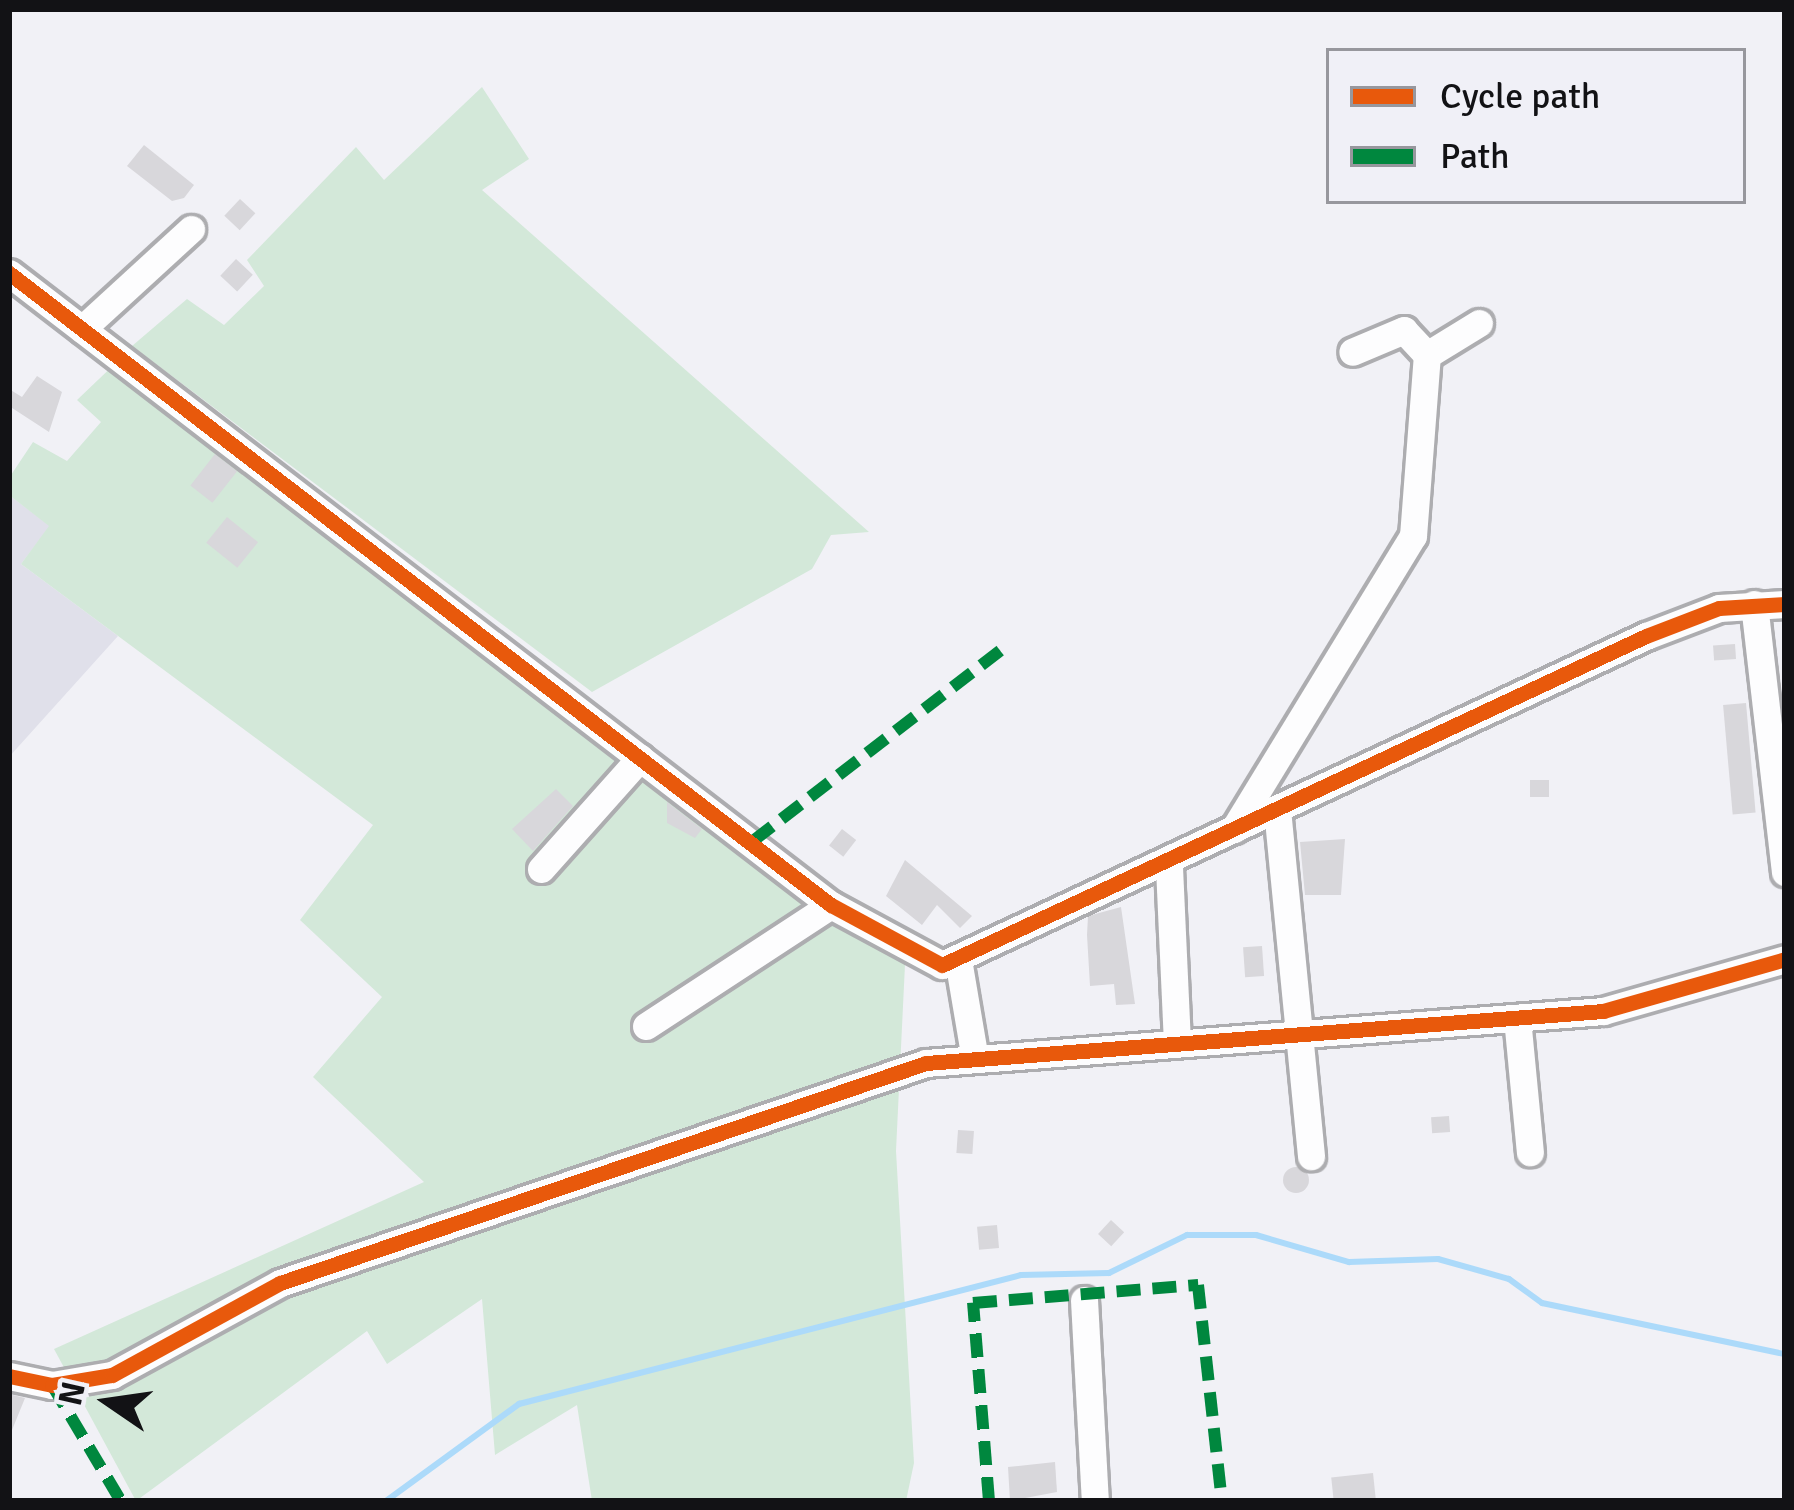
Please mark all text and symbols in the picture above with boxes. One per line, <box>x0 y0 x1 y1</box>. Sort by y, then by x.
legend <box>1326 48 1746 204</box>
text: Cycle path <box>1440 74 1600 119</box>
text: Path <box>1440 134 1510 179</box>
north arrow <box>48 1342 168 1462</box>
text: N <box>50 1378 95 1410</box>

